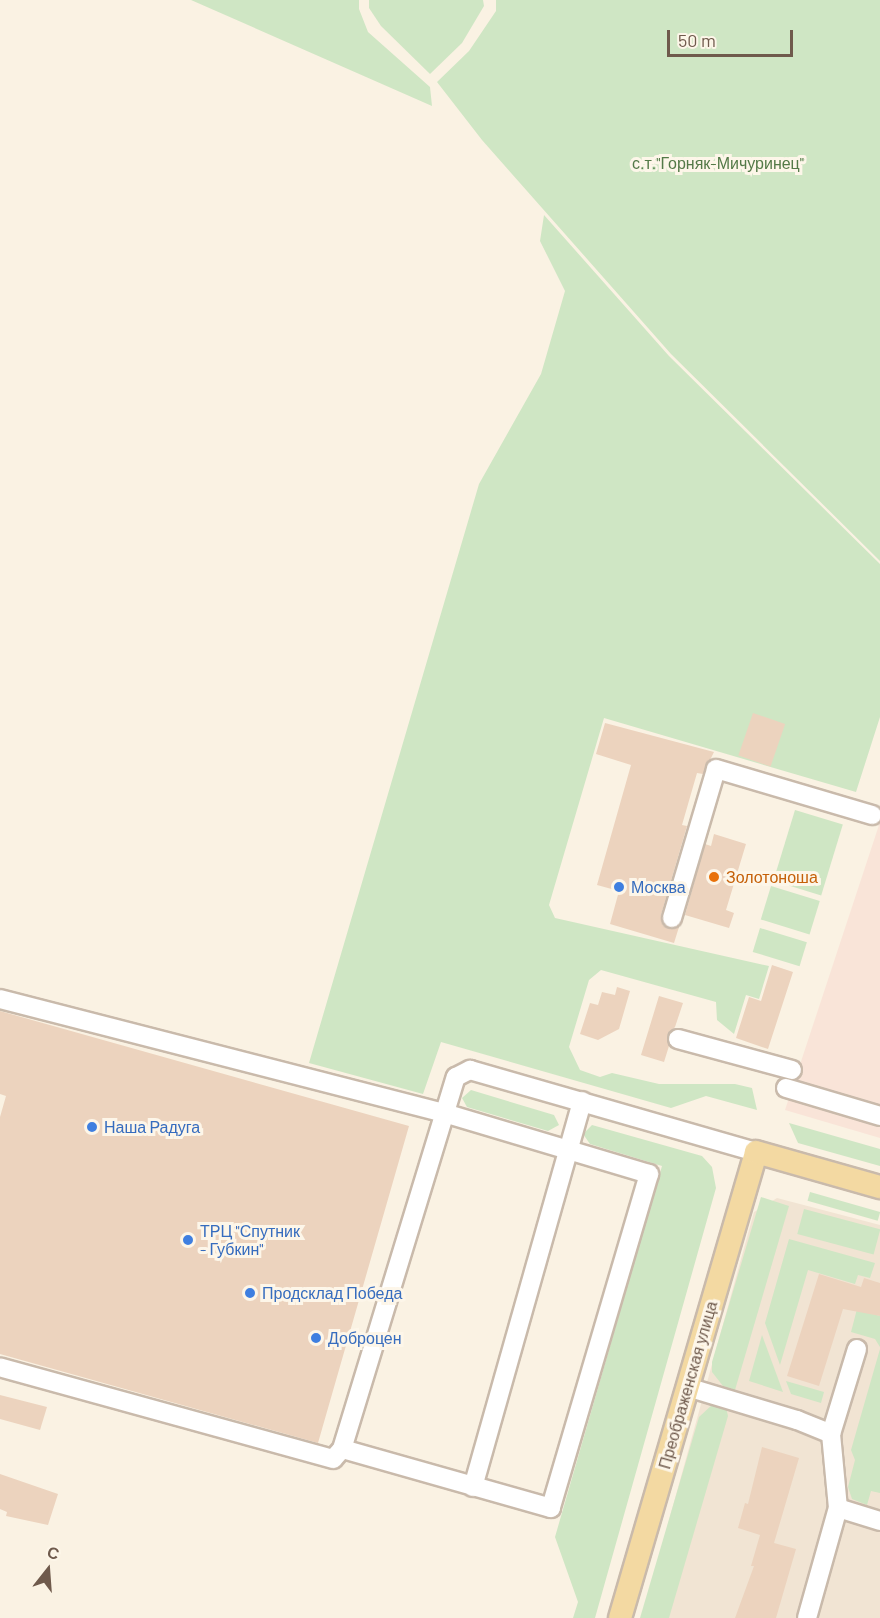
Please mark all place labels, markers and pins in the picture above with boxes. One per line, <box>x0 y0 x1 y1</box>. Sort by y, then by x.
place label: Золотоноша <box>726 867 818 887</box>
marker: Золотоноша <box>707 870 721 884</box>
place label: Москва <box>631 877 686 897</box>
marker: Москва <box>612 880 626 894</box>
place label: Наша Радуга <box>104 1117 200 1137</box>
marker: Наша Радуга <box>85 1120 99 1134</box>
place label: ТРЦ "Спутник - Губкин" <box>200 1221 300 1259</box>
marker: ТРЦ "Спутник - Губкин" <box>181 1233 195 1247</box>
place label: Продсклад Победа <box>262 1283 402 1303</box>
marker: Продсклад Победа <box>243 1286 257 1300</box>
place label: Доброцен <box>328 1328 402 1348</box>
marker: Доброцен <box>309 1331 323 1345</box>

